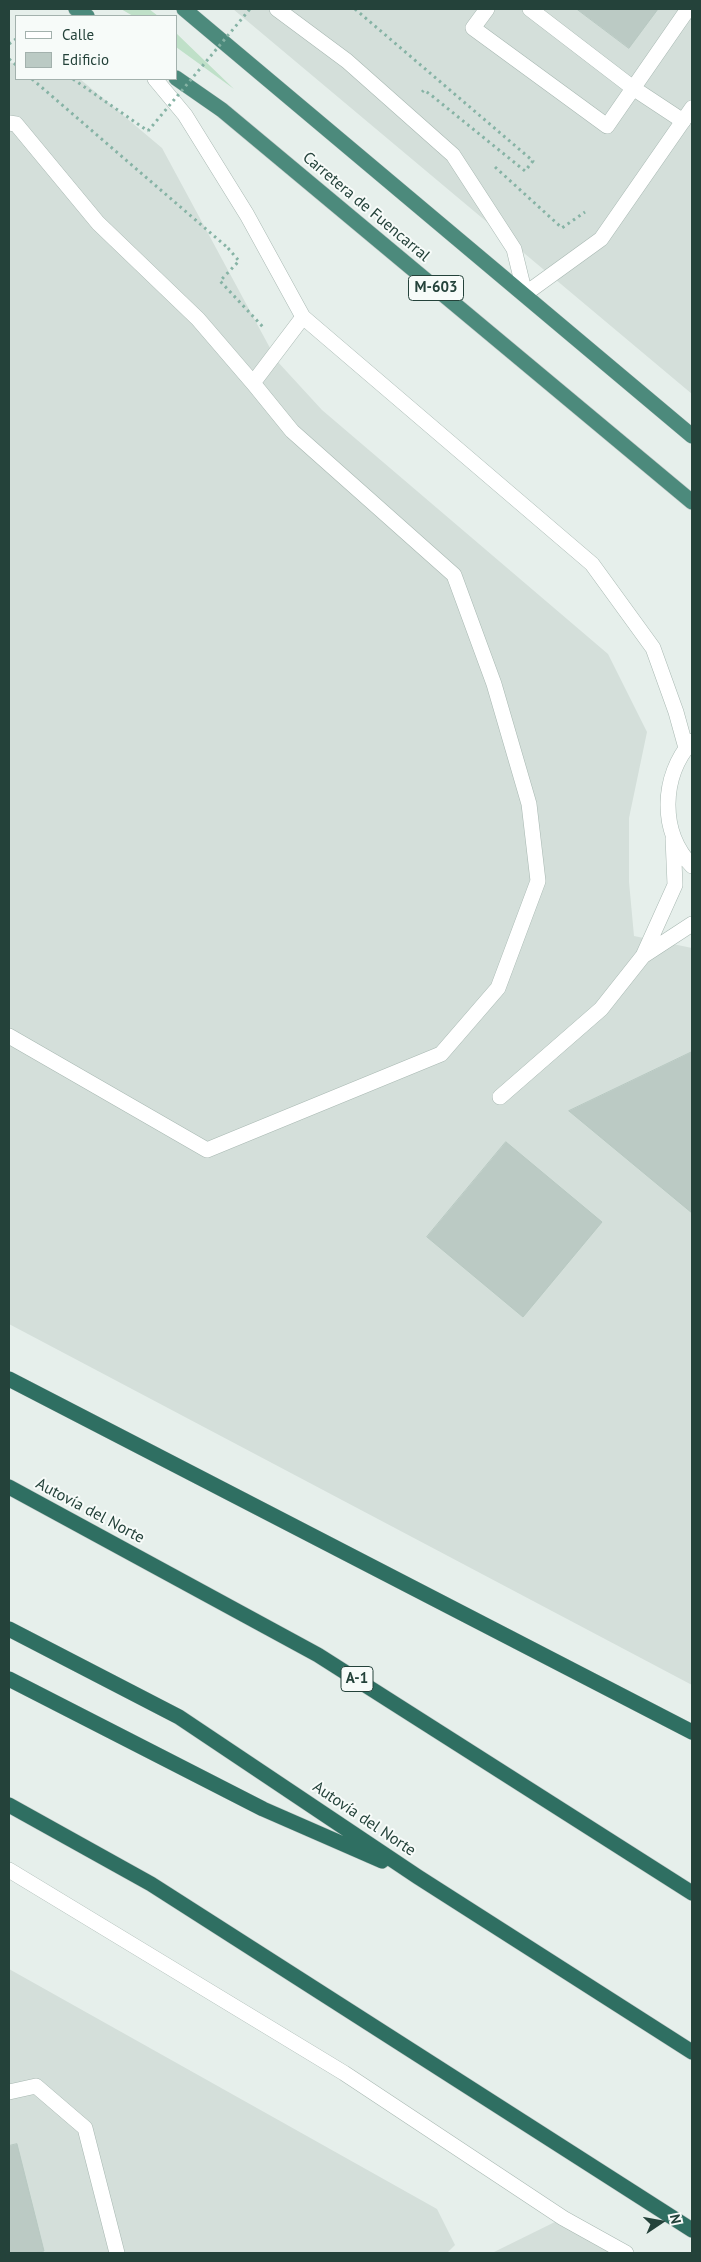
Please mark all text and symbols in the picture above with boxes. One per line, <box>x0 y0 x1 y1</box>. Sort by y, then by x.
legend <box>15 15 178 80</box>
text: Calle <box>62 25 94 44</box>
text: Edificio <box>62 50 109 69</box>
street label: Carretera de Fuencarral <box>298 148 434 266</box>
road number: M-603 <box>408 276 464 300</box>
street label: Autovía del Norte <box>32 1474 148 1548</box>
road number: A-1 <box>341 1666 373 1692</box>
street label: Autovía del Norte <box>309 1777 419 1861</box>
north arrow <box>636 2197 686 2247</box>
text: N <box>666 2213 685 2225</box>

